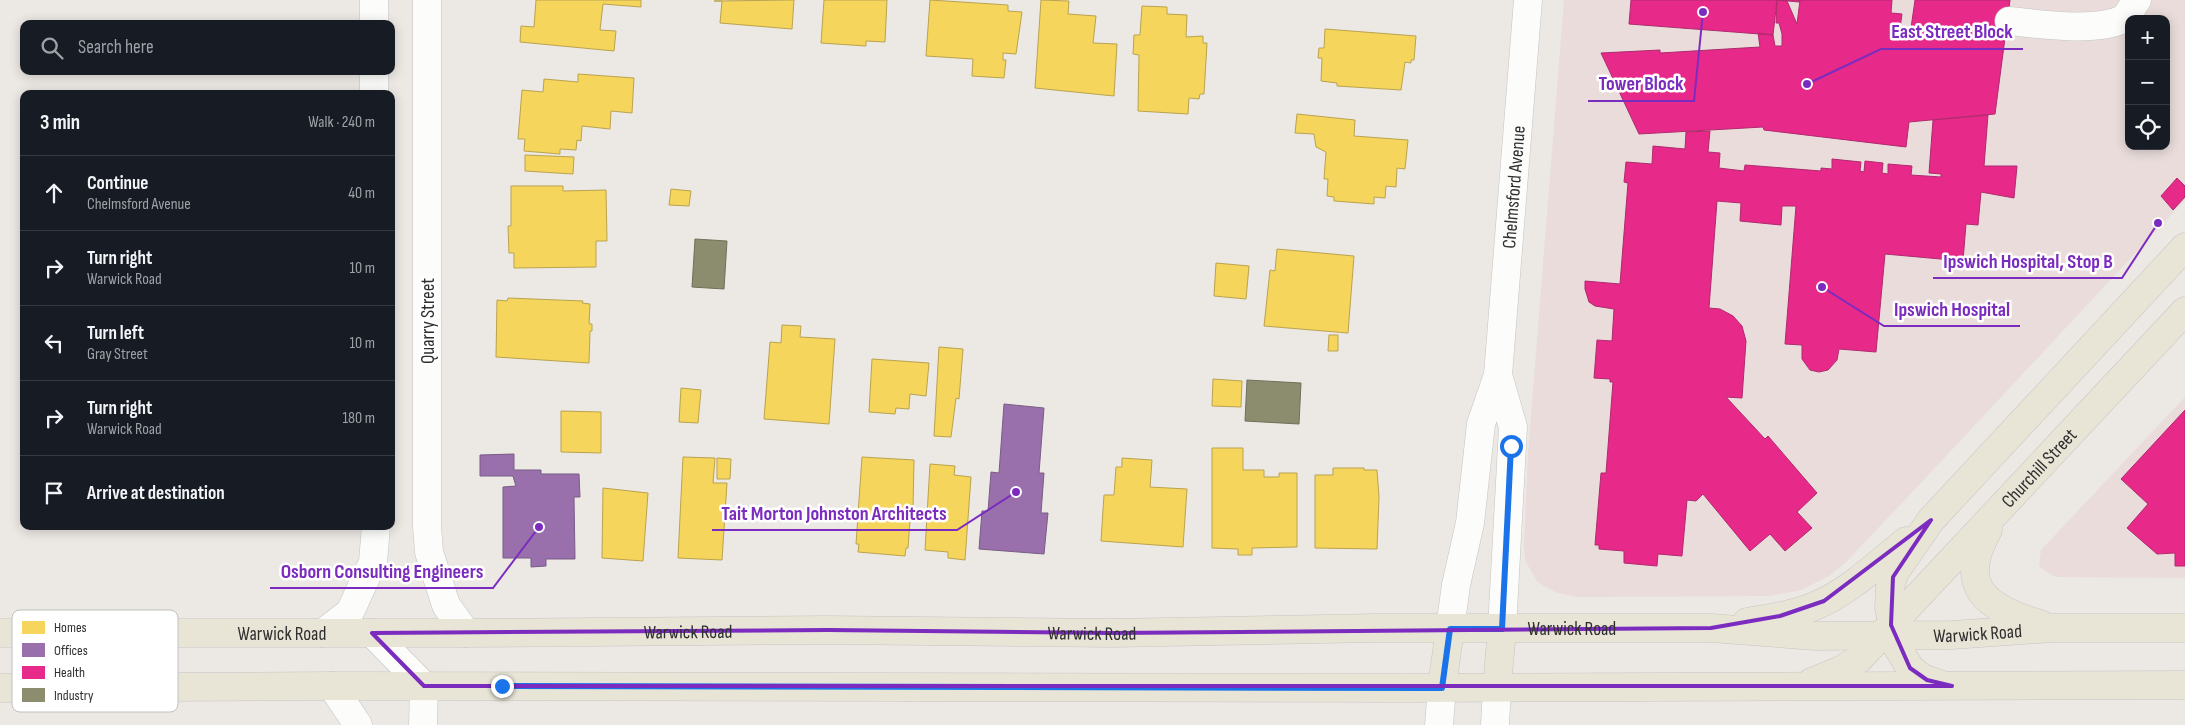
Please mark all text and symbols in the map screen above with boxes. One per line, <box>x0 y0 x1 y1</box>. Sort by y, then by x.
callout: East Street Block <box>1881 14 2023 49</box>
map controls <box>2125 15 2170 150</box>
button: + <box>2125 15 2170 60</box>
search box <box>20 20 395 75</box>
text: East Street Block <box>1891 20 2013 44</box>
icon: search <box>38 34 66 62</box>
text: Search here <box>78 36 154 59</box>
button: − <box>2125 60 2170 105</box>
callout: Tower Block <box>1588 66 1694 101</box>
text: Tower Block <box>1598 72 1684 96</box>
button: locate <box>2125 105 2170 150</box>
text: 3 min <box>40 110 80 135</box>
text: Walk · 240 m <box>308 113 375 132</box>
street label: Chelmsford Avenue <box>1498 125 1531 249</box>
text: Continue <box>87 172 148 195</box>
icon: ahead <box>40 179 68 207</box>
text: 40 m <box>348 184 375 203</box>
text: Chelmsford Avenue <box>87 195 191 214</box>
callout: Ipswich Hospital, Stop B <box>1933 243 2122 278</box>
text: Turn right <box>87 247 152 270</box>
text: Ipswich Hospital, Stop B <box>1943 250 2113 274</box>
icon: right <box>40 254 68 282</box>
text: 10 m <box>349 259 375 278</box>
text: Warwick Road <box>87 270 162 289</box>
street label: Quarry Street <box>417 278 440 364</box>
callout: Ipswich Hospital <box>1884 291 2020 326</box>
text: Ipswich Hospital <box>1894 298 2010 322</box>
text: Turn left <box>87 322 144 345</box>
icon: left <box>40 329 68 357</box>
text: 10 m <box>349 334 375 353</box>
text: Gray Street <box>87 345 148 364</box>
text: Turn right <box>87 397 152 420</box>
icon: right <box>40 404 68 432</box>
text: 180 m <box>342 409 375 428</box>
text: Warwick Road <box>87 420 162 439</box>
street label: Churchill Street <box>1997 424 2082 513</box>
route start <box>1500 435 1523 458</box>
icon: arrive <box>40 479 68 507</box>
text: Arrive at destination <box>87 482 225 505</box>
callout: Tait Morton Johnston Architects <box>712 495 957 530</box>
text: Tait Morton Johnston Architects <box>721 502 947 526</box>
callout: Osborn Consulting Engineers <box>270 553 493 588</box>
text: Osborn Consulting Engineers <box>281 560 484 584</box>
legend <box>12 610 178 712</box>
street label: Warwick Road <box>1528 618 1616 641</box>
text: Homes <box>54 619 87 636</box>
street label: Warwick Road <box>1933 620 2023 648</box>
street label: Warwick Road <box>644 621 732 645</box>
street label: Warwick Road <box>1047 622 1137 646</box>
street label: Warwick Road <box>238 623 326 646</box>
text: Offices <box>54 642 88 659</box>
text: Health <box>54 664 85 681</box>
route end <box>491 675 514 698</box>
text: Industry <box>54 687 94 704</box>

